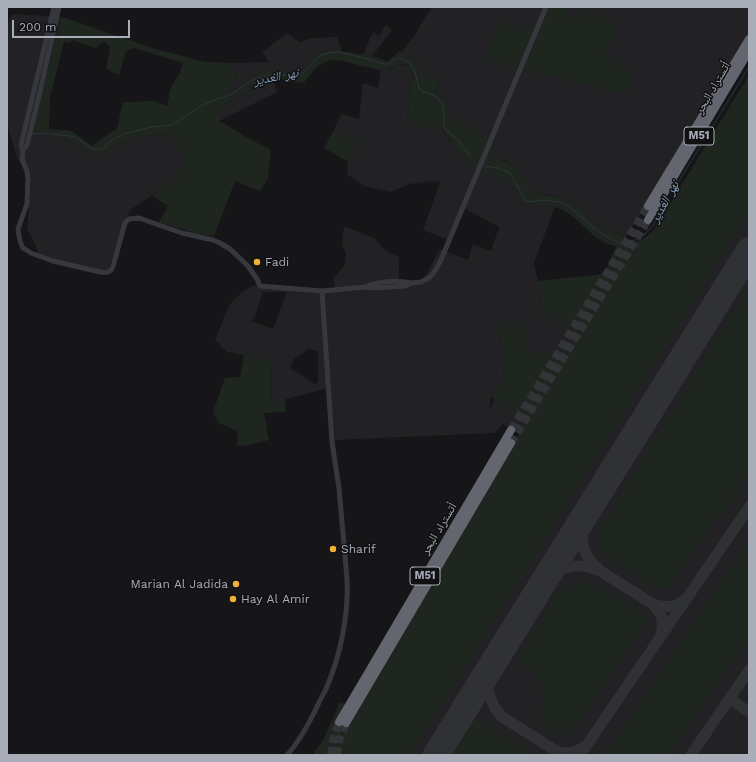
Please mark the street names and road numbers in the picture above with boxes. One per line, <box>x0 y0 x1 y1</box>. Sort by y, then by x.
street label: أتستراد البحر <box>692 59 734 117</box>
road number: M51 <box>684 127 714 145</box>
street label: أتستراد البحر <box>418 501 460 557</box>
road number: M51 <box>410 567 440 585</box>

